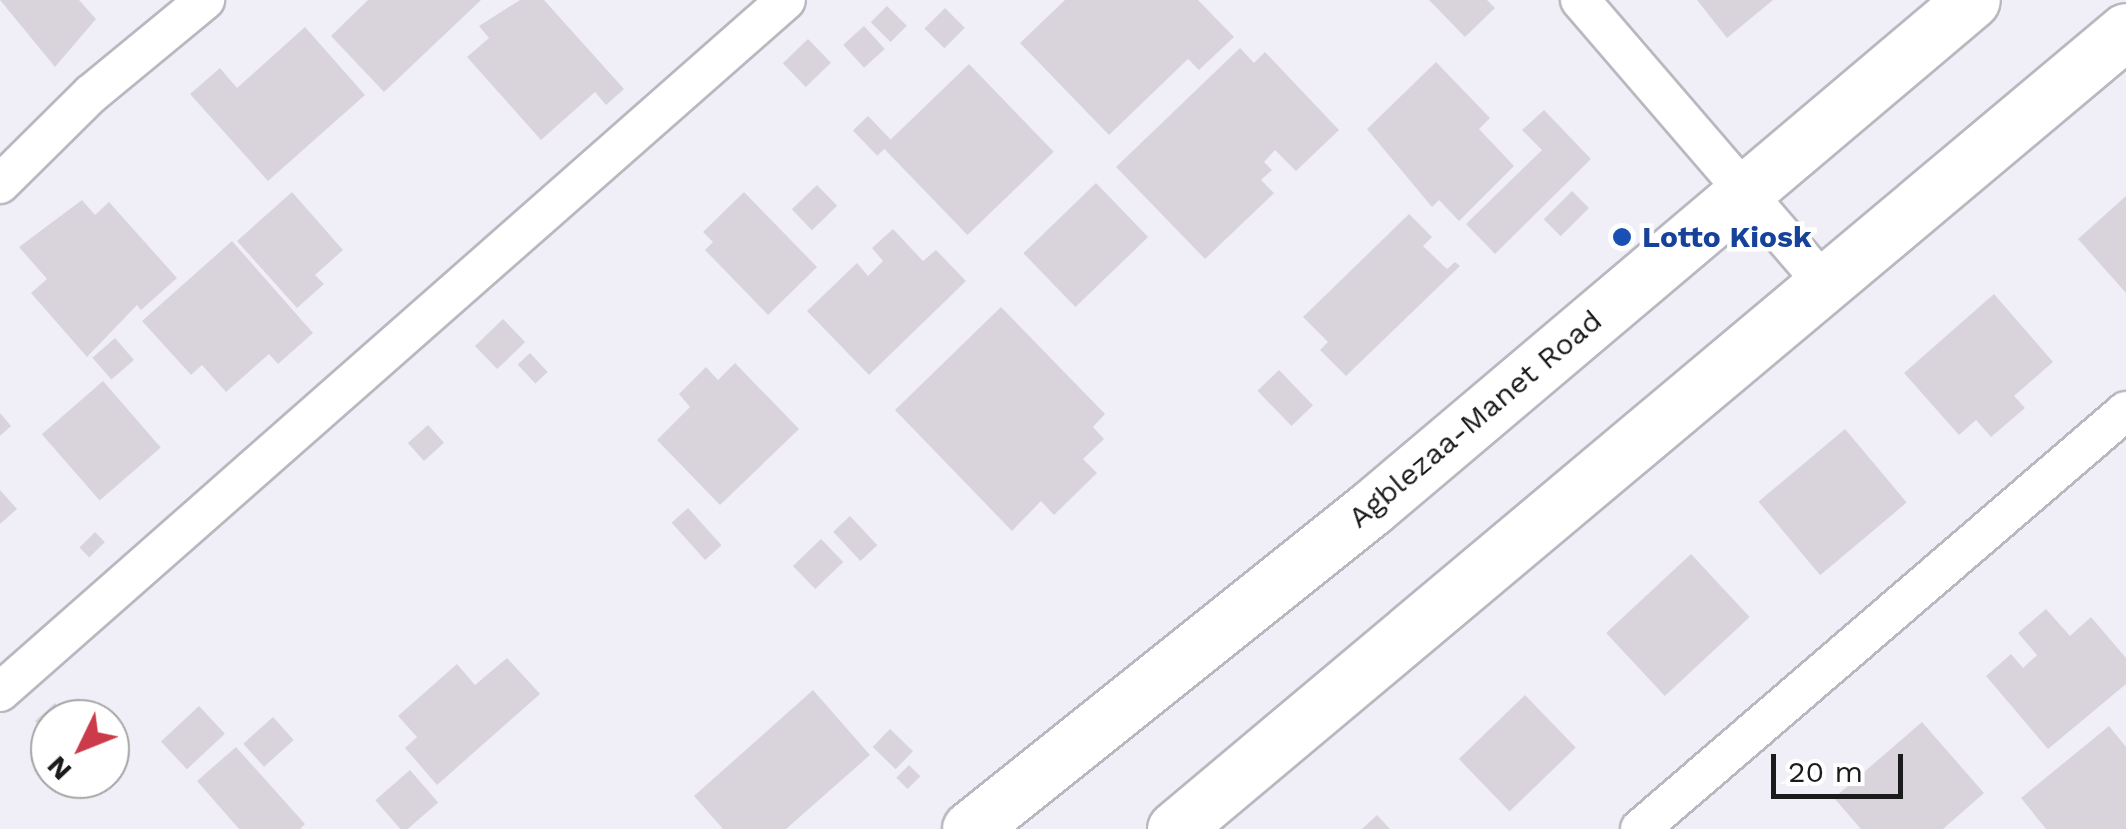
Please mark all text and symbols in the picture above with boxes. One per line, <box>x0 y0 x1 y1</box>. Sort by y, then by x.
place label: Lotto Kiosk <box>1642 219 1812 255</box>
marker: Lotto Kiosk <box>1611 226 1633 248</box>
street label: Agblezaa-Manet Road <box>1341 302 1609 536</box>
north arrow <box>30 699 130 799</box>
scale bar <box>1776 734 1908 796</box>
text: N <box>40 750 78 787</box>
text: 20 m <box>1788 754 1863 789</box>

